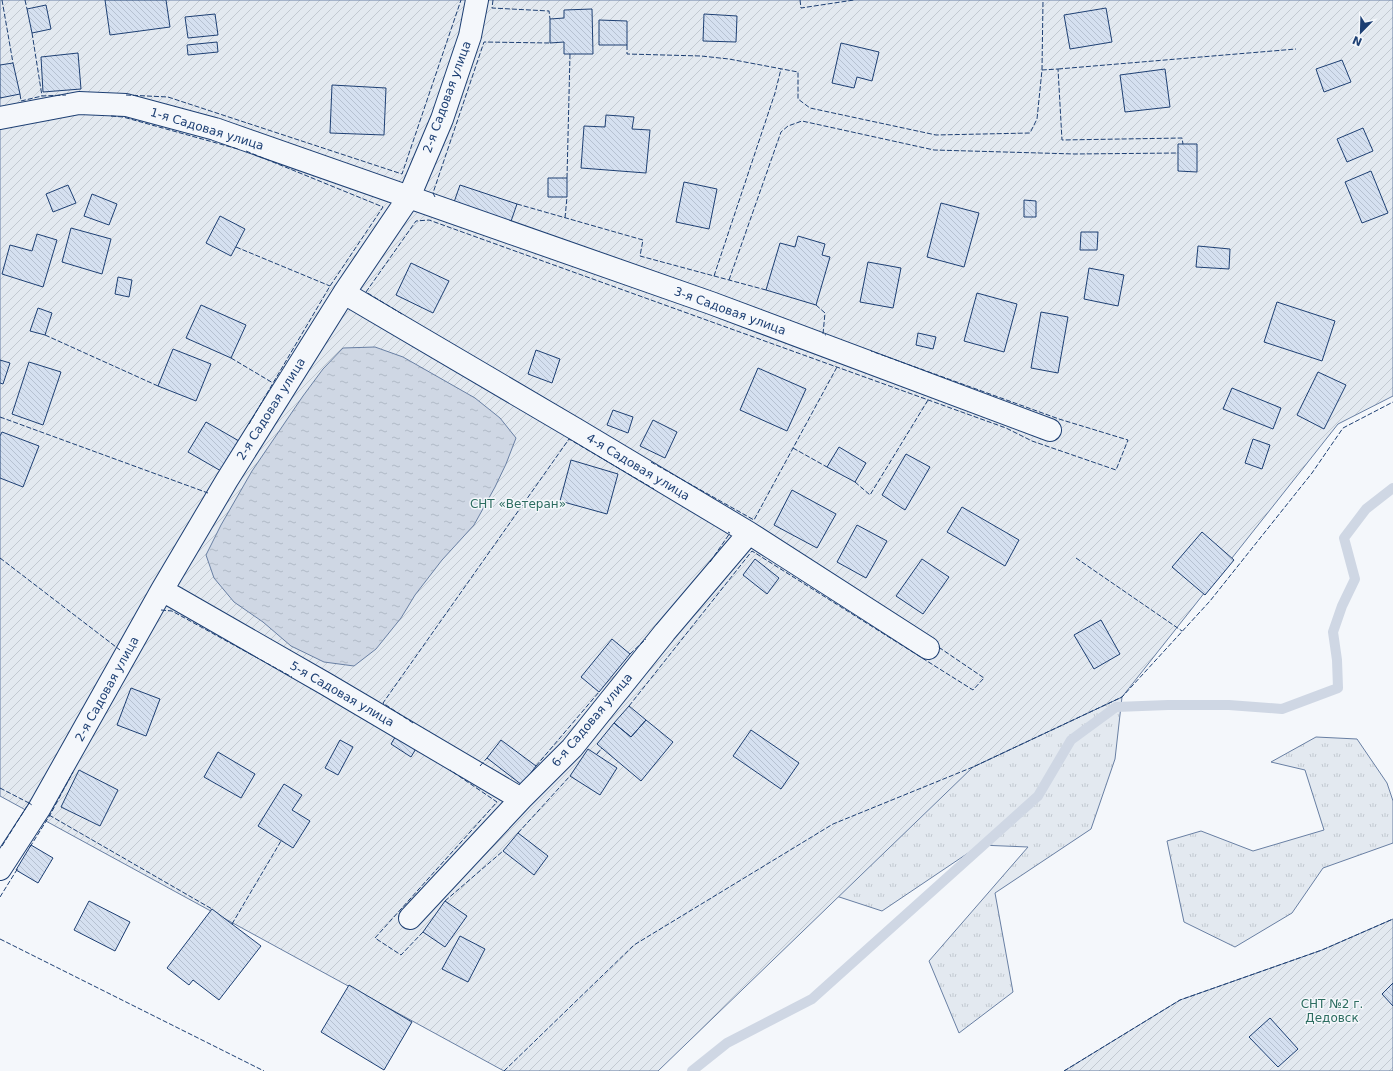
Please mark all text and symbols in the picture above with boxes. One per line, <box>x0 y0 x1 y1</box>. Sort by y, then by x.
north arrow <box>1341 12 1381 52</box>
text: N <box>1351 33 1364 49</box>
street label: 2-я Садовая улица <box>420 39 474 155</box>
street label: 1-я Садовая улица <box>149 105 265 153</box>
street label: 3-я Садовая улица <box>672 284 788 338</box>
street label: 2-я Садовая улица <box>234 355 308 463</box>
street label: 4-я Садовая улица <box>584 431 692 503</box>
park label: СНТ «Ветеран» <box>470 497 566 511</box>
street label: 2-я Садовая улица <box>72 634 142 744</box>
street label: 5-я Садовая улица <box>287 658 397 730</box>
street label: 6-я Садовая улица <box>549 670 635 770</box>
park label: СНТ №2 г. Дедовск <box>1301 997 1363 1025</box>

